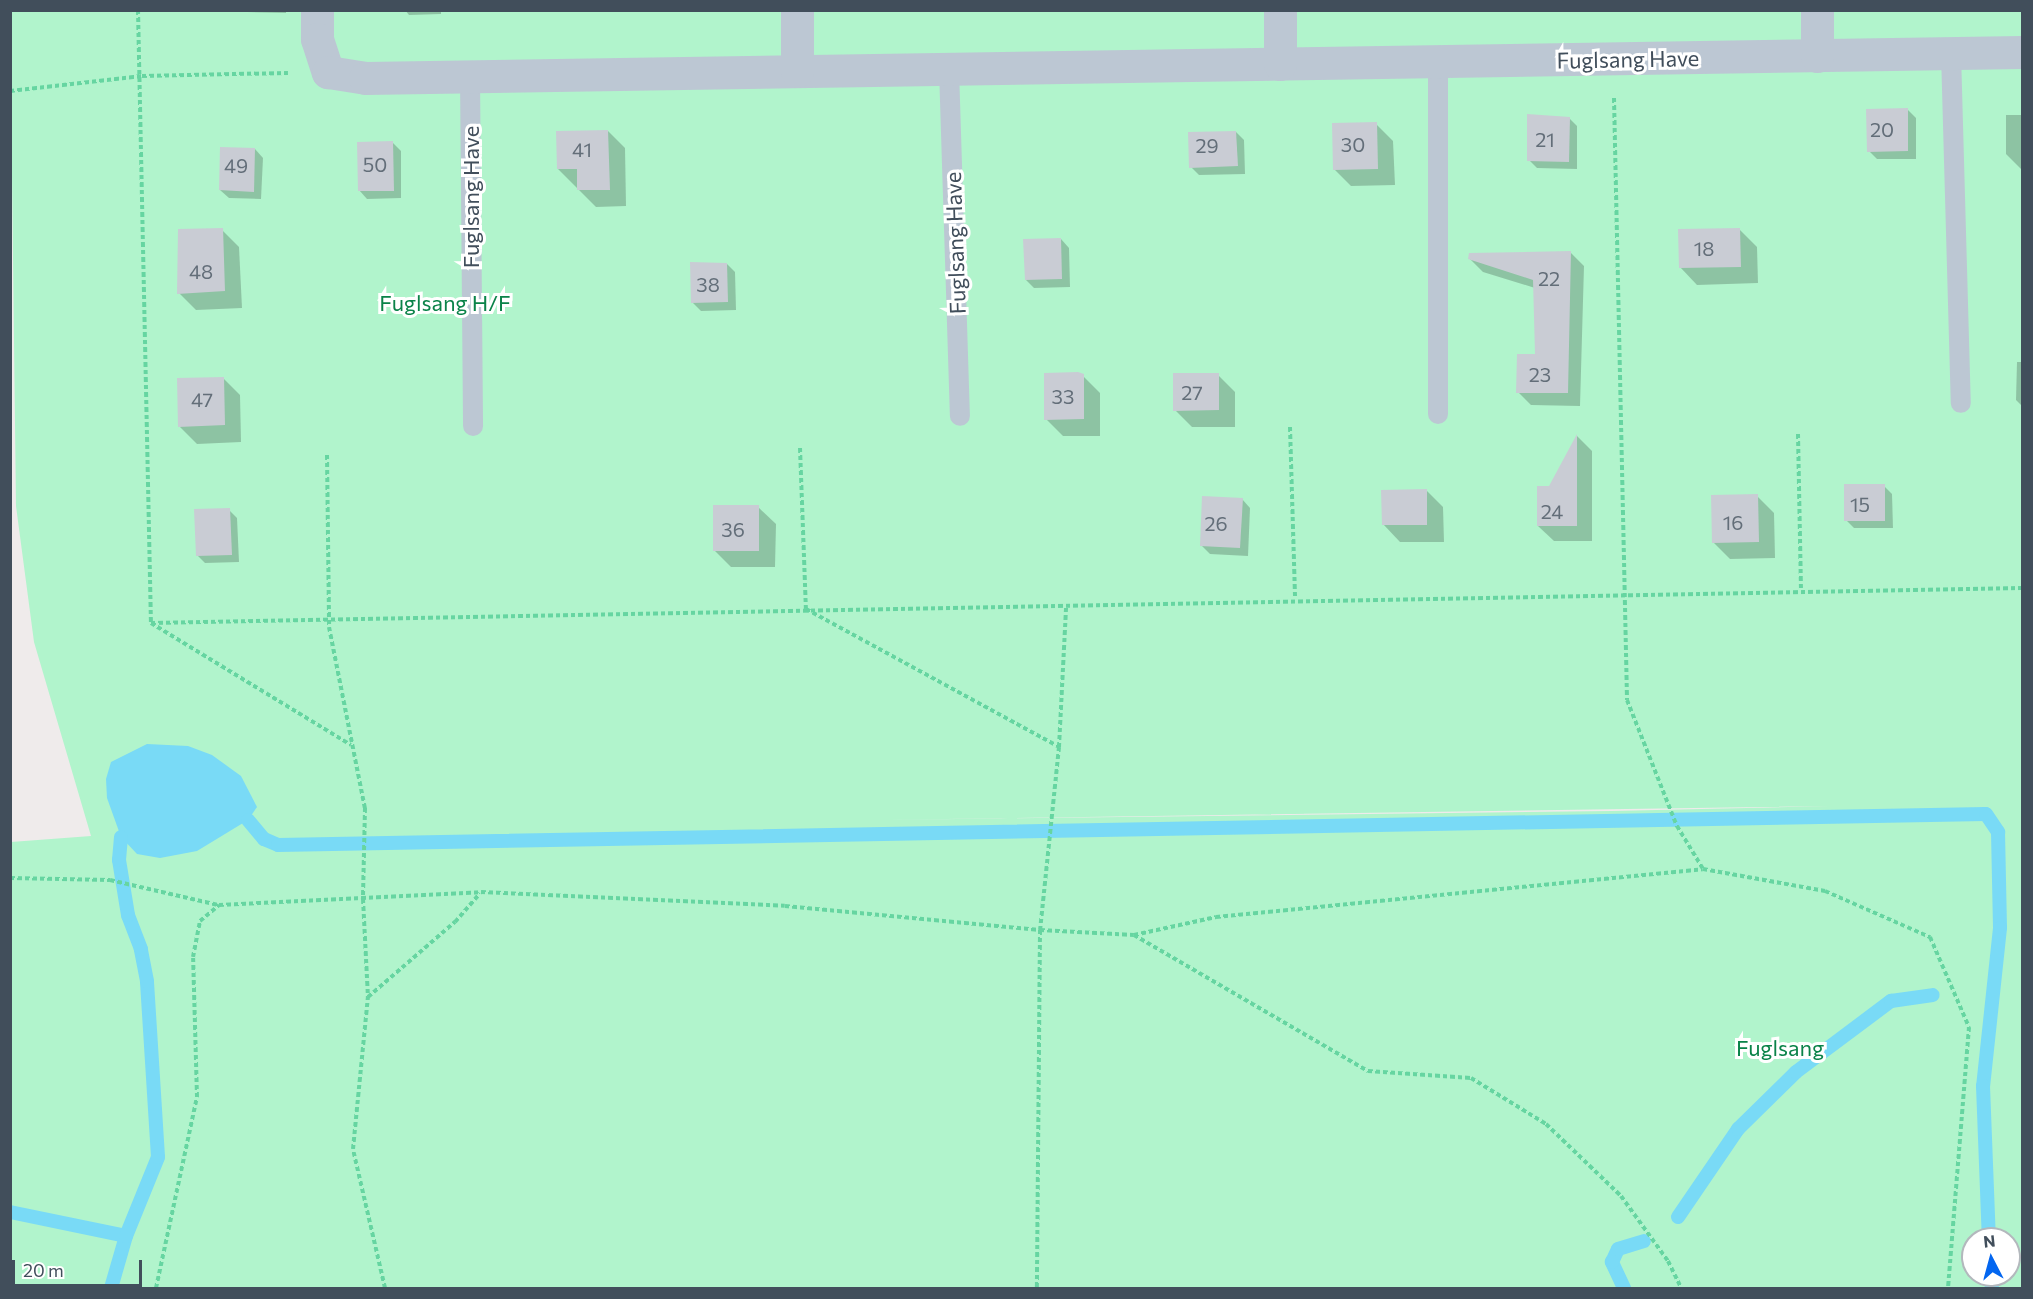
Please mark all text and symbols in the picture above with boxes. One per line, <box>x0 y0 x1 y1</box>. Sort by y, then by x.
street label: Fuglsang Have <box>1556 45 1700 73</box>
house number: 20 <box>1870 117 1894 141</box>
street label: Fuglsang Have <box>458 126 484 268</box>
house number: 21 <box>1535 127 1555 151</box>
house number: 30 <box>1341 132 1365 156</box>
house number: 29 <box>1195 133 1219 157</box>
house number: 41 <box>572 137 592 161</box>
house number: 50 <box>363 152 387 176</box>
house number: 49 <box>224 153 248 177</box>
street label: Fuglsang Have <box>939 171 971 315</box>
house number: 18 <box>1694 236 1714 260</box>
house number: 48 <box>189 259 213 283</box>
house number: 22 <box>1538 266 1560 290</box>
house number: 38 <box>696 272 720 296</box>
park label: Fuglsang H/F <box>379 290 511 316</box>
house number: 23 <box>1529 362 1551 386</box>
house number: 27 <box>1181 380 1203 404</box>
house number: 33 <box>1052 384 1074 408</box>
house number: 47 <box>191 387 213 411</box>
house number: 15 <box>1850 492 1870 516</box>
house number: 24 <box>1541 499 1563 523</box>
house number: 16 <box>1723 510 1743 534</box>
house number: 26 <box>1204 511 1228 535</box>
house number: 36 <box>721 517 745 541</box>
park label: Fuglsang <box>1736 1035 1824 1061</box>
north arrow <box>1961 1227 2021 1287</box>
text: N <box>1982 1231 1996 1251</box>
scale bar <box>15 1248 146 1286</box>
text: 20 m <box>23 1259 64 1281</box>

